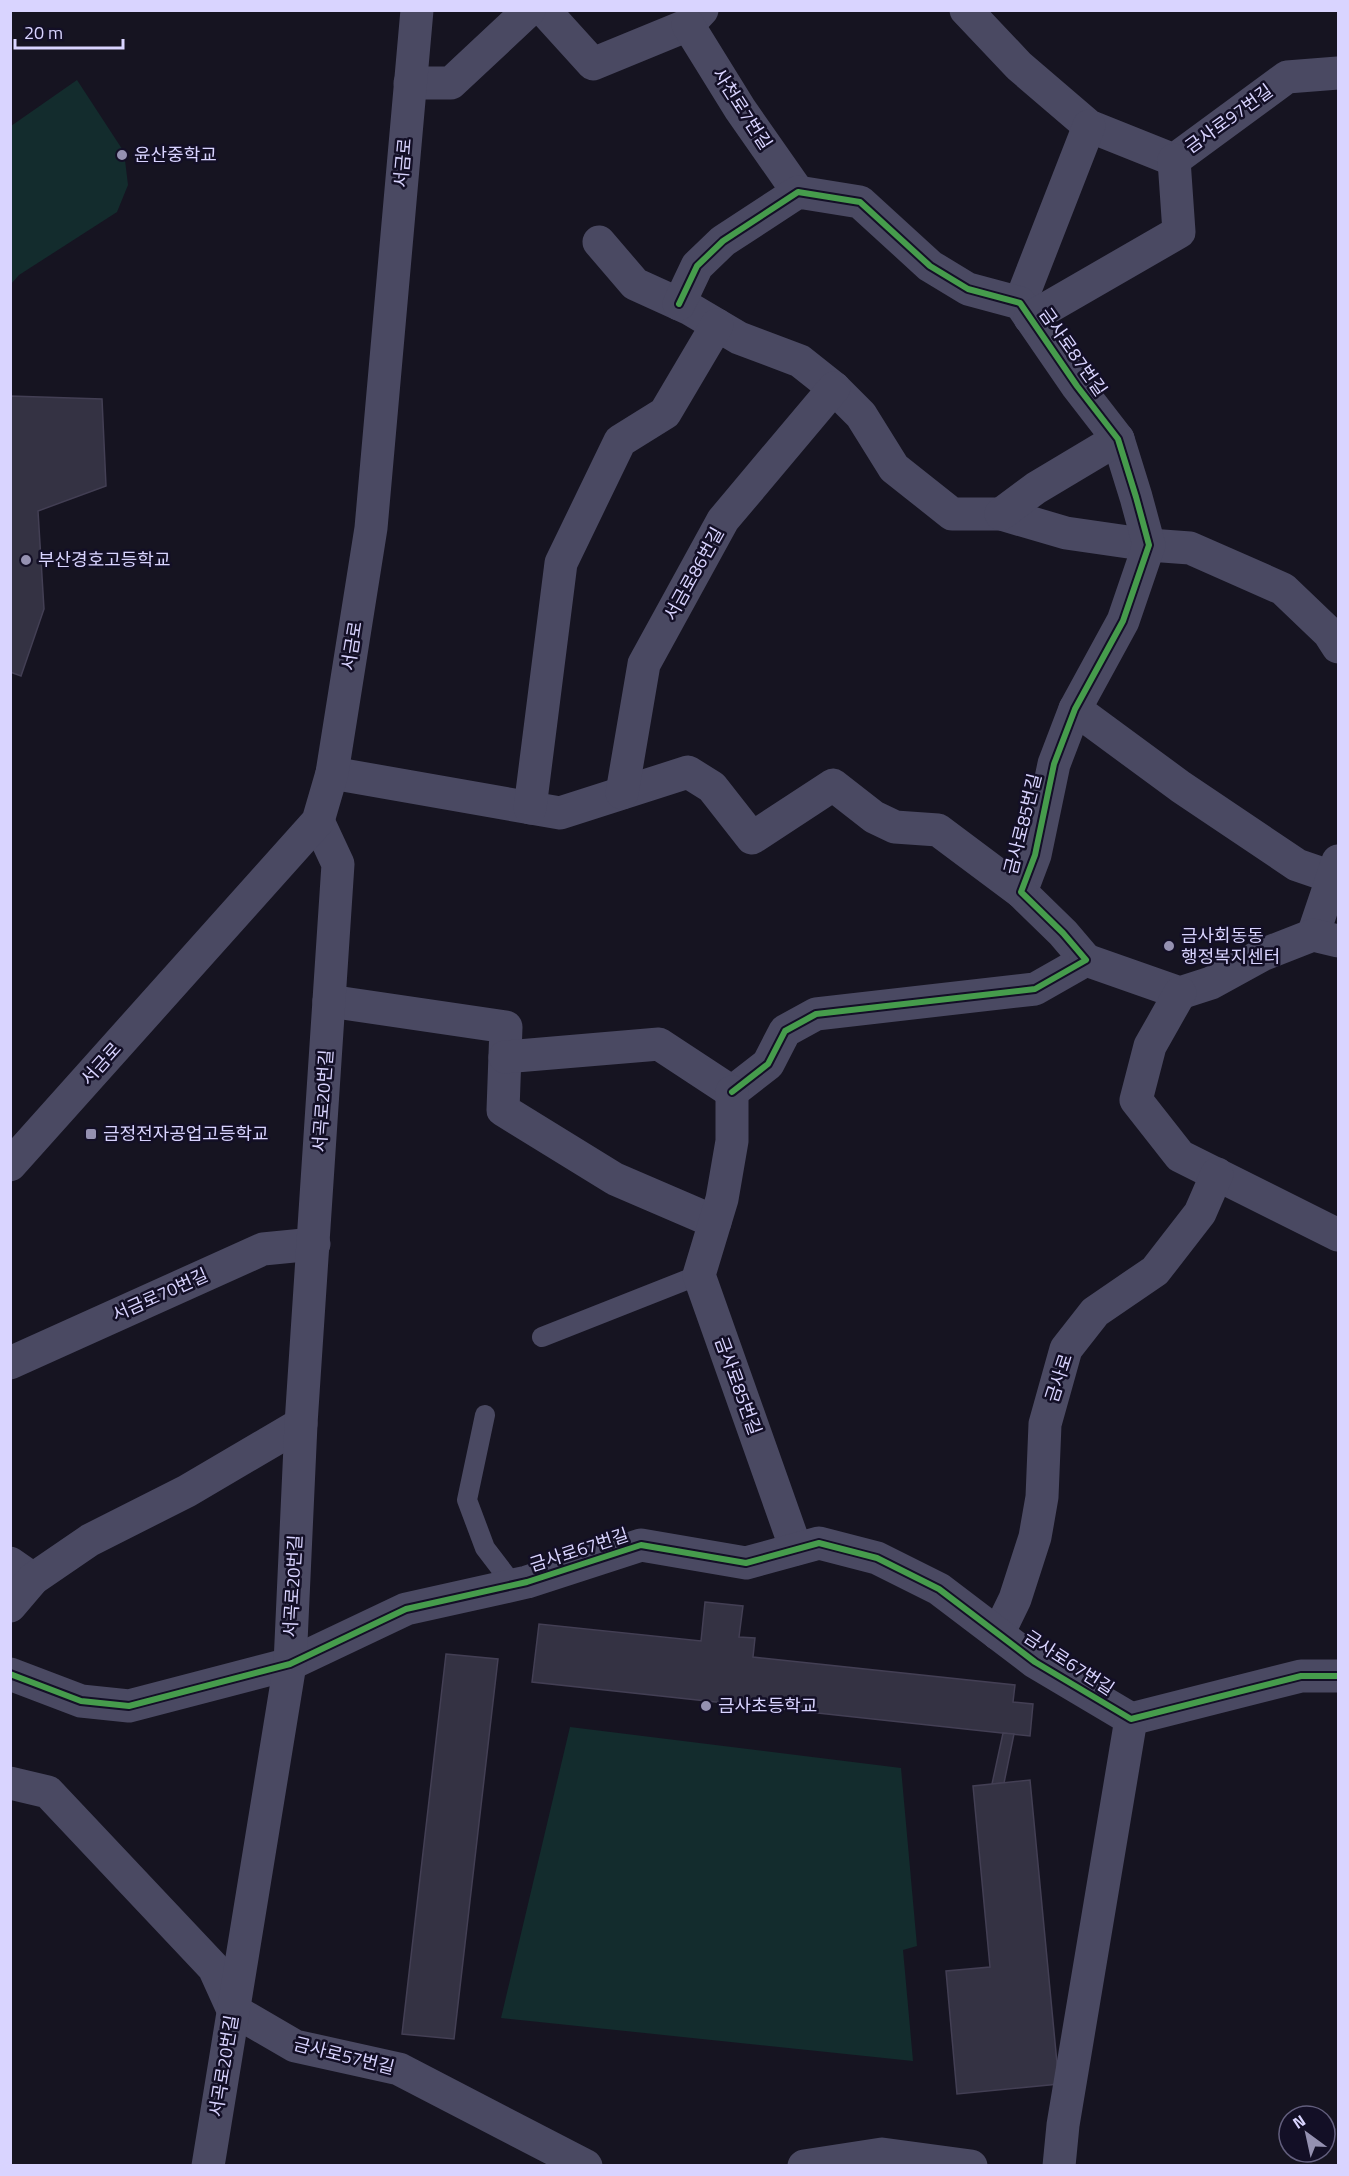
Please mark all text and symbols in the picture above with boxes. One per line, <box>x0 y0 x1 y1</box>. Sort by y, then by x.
scale bar <box>15 12 123 50</box>
text: 20 m <box>24 19 63 46</box>
street label: 사천로7번길 <box>706 62 779 155</box>
street label: 금사로97번길 <box>1179 77 1278 160</box>
street label: 서금로 <box>387 137 418 189</box>
place label: 윤산중학교 <box>134 141 217 168</box>
marker: 윤산중학교 <box>115 148 129 162</box>
street label: 금사로87번길 <box>1033 302 1114 402</box>
street label: 서금로86번길 <box>657 522 730 625</box>
place label: 부산경호고등학교 <box>38 546 170 573</box>
marker: 부산경호고등학교 <box>19 553 33 567</box>
street label: 서금로 <box>334 619 369 673</box>
street label: 금사로85번길 <box>997 771 1048 877</box>
place label: 금사회동동 행정복지센터 <box>1181 922 1280 970</box>
marker: 금사회동동 행정복지센터 <box>1162 939 1176 953</box>
street label: 서금로 <box>74 1036 127 1091</box>
street label: 서곡로20번길 <box>305 1049 340 1153</box>
place label: 금정전자공업고등학교 <box>103 1120 269 1147</box>
marker: 금정전자공업고등학교 <box>84 1127 98 1141</box>
street label: 서금로70번길 <box>107 1261 212 1328</box>
street label: 금사로85번길 <box>708 1333 769 1439</box>
street label: 금사로 <box>1038 1350 1079 1406</box>
street label: 금사로67번길 <box>526 1521 632 1578</box>
street label: 서곡로20번길 <box>276 1534 309 1638</box>
street label: 금사로67번길 <box>1019 1623 1120 1702</box>
place label: 금사초등학교 <box>718 1692 817 1719</box>
marker: 금사초등학교 <box>699 1699 713 1713</box>
street label: 서곡로20번길 <box>202 2013 245 2119</box>
street label: 금사로57번길 <box>291 2030 397 2081</box>
north arrow <box>1277 2104 1337 2164</box>
text: N <box>1288 2108 1310 2135</box>

